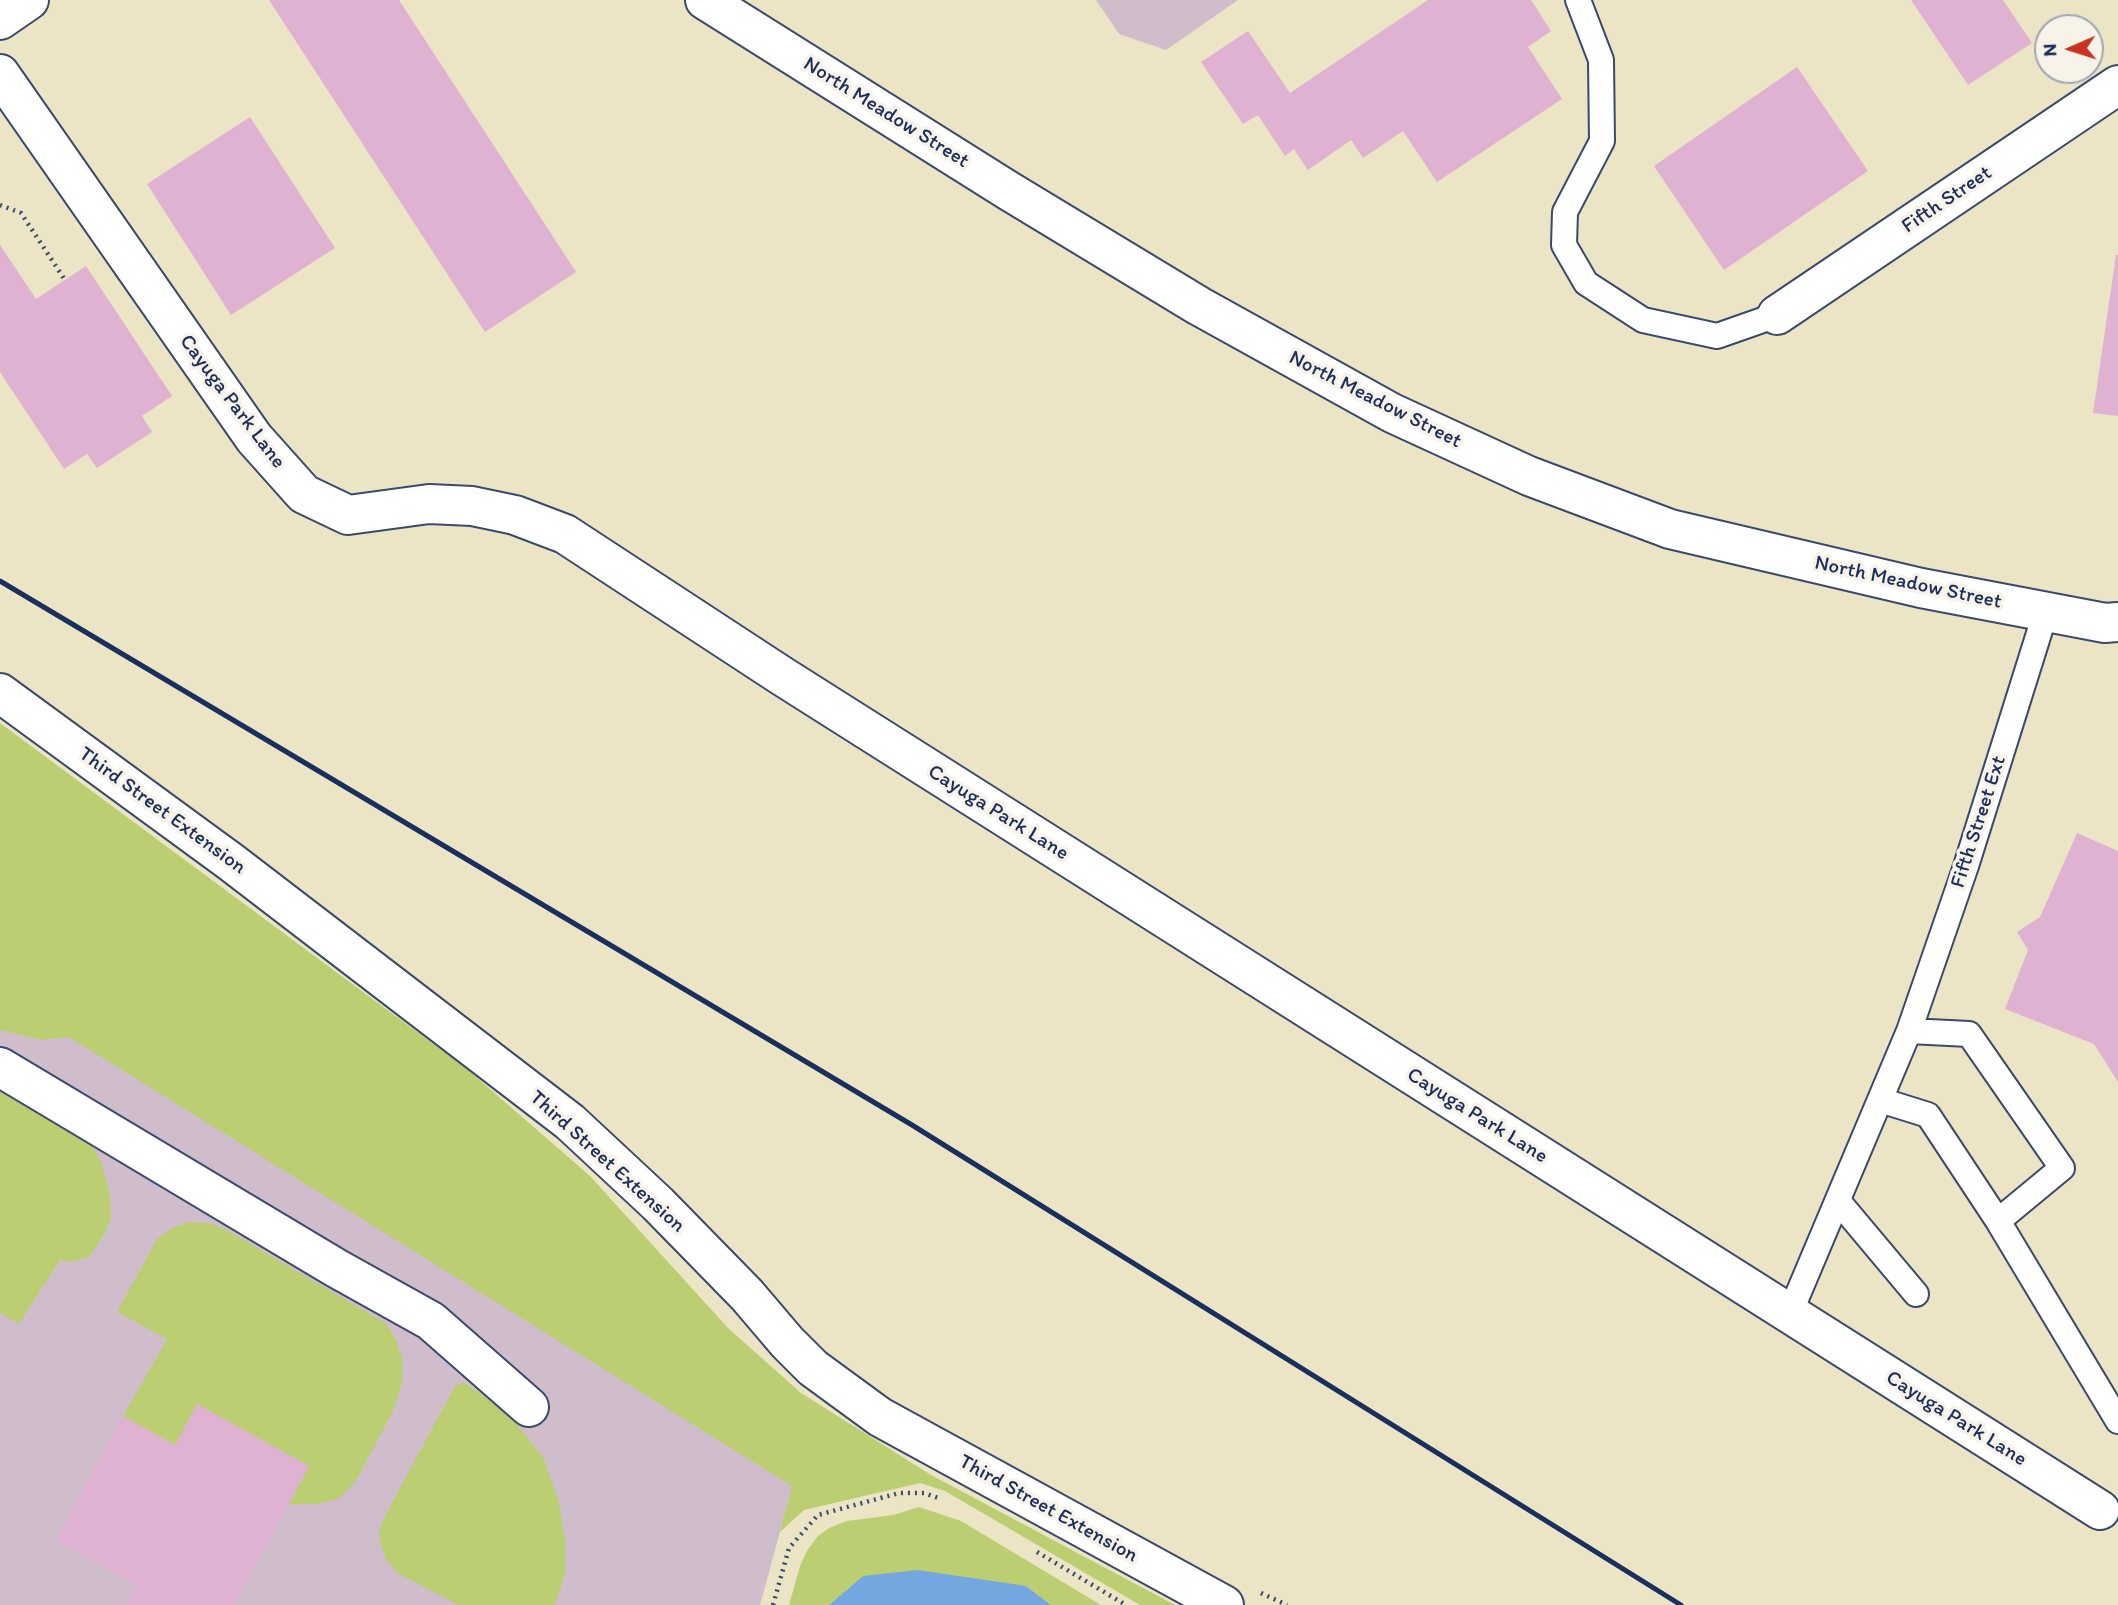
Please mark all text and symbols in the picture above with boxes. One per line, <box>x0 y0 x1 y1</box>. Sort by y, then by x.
north arrow <box>2034 14 2104 84</box>
text: N <box>2038 43 2061 57</box>
street label: North Meadow Street <box>798 52 974 174</box>
street label: Fifth Street <box>1897 161 1997 239</box>
street label: Cayuga Park Lane <box>173 330 291 474</box>
street label: North Meadow Street <box>1284 345 1466 455</box>
street label: North Meadow Street <box>1812 551 2004 615</box>
street label: Third Street Extension <box>73 742 251 880</box>
street label: Fifth Street Ext <box>1946 753 2012 891</box>
street label: Cayuga Park Lane <box>923 760 1073 866</box>
street label: Cayuga Park Lane <box>1402 1063 1552 1169</box>
street label: Third Street Extension <box>524 1085 690 1239</box>
street label: Cayuga Park Lane <box>1881 1366 2031 1472</box>
street label: Third Street Extension <box>954 1449 1142 1569</box>

